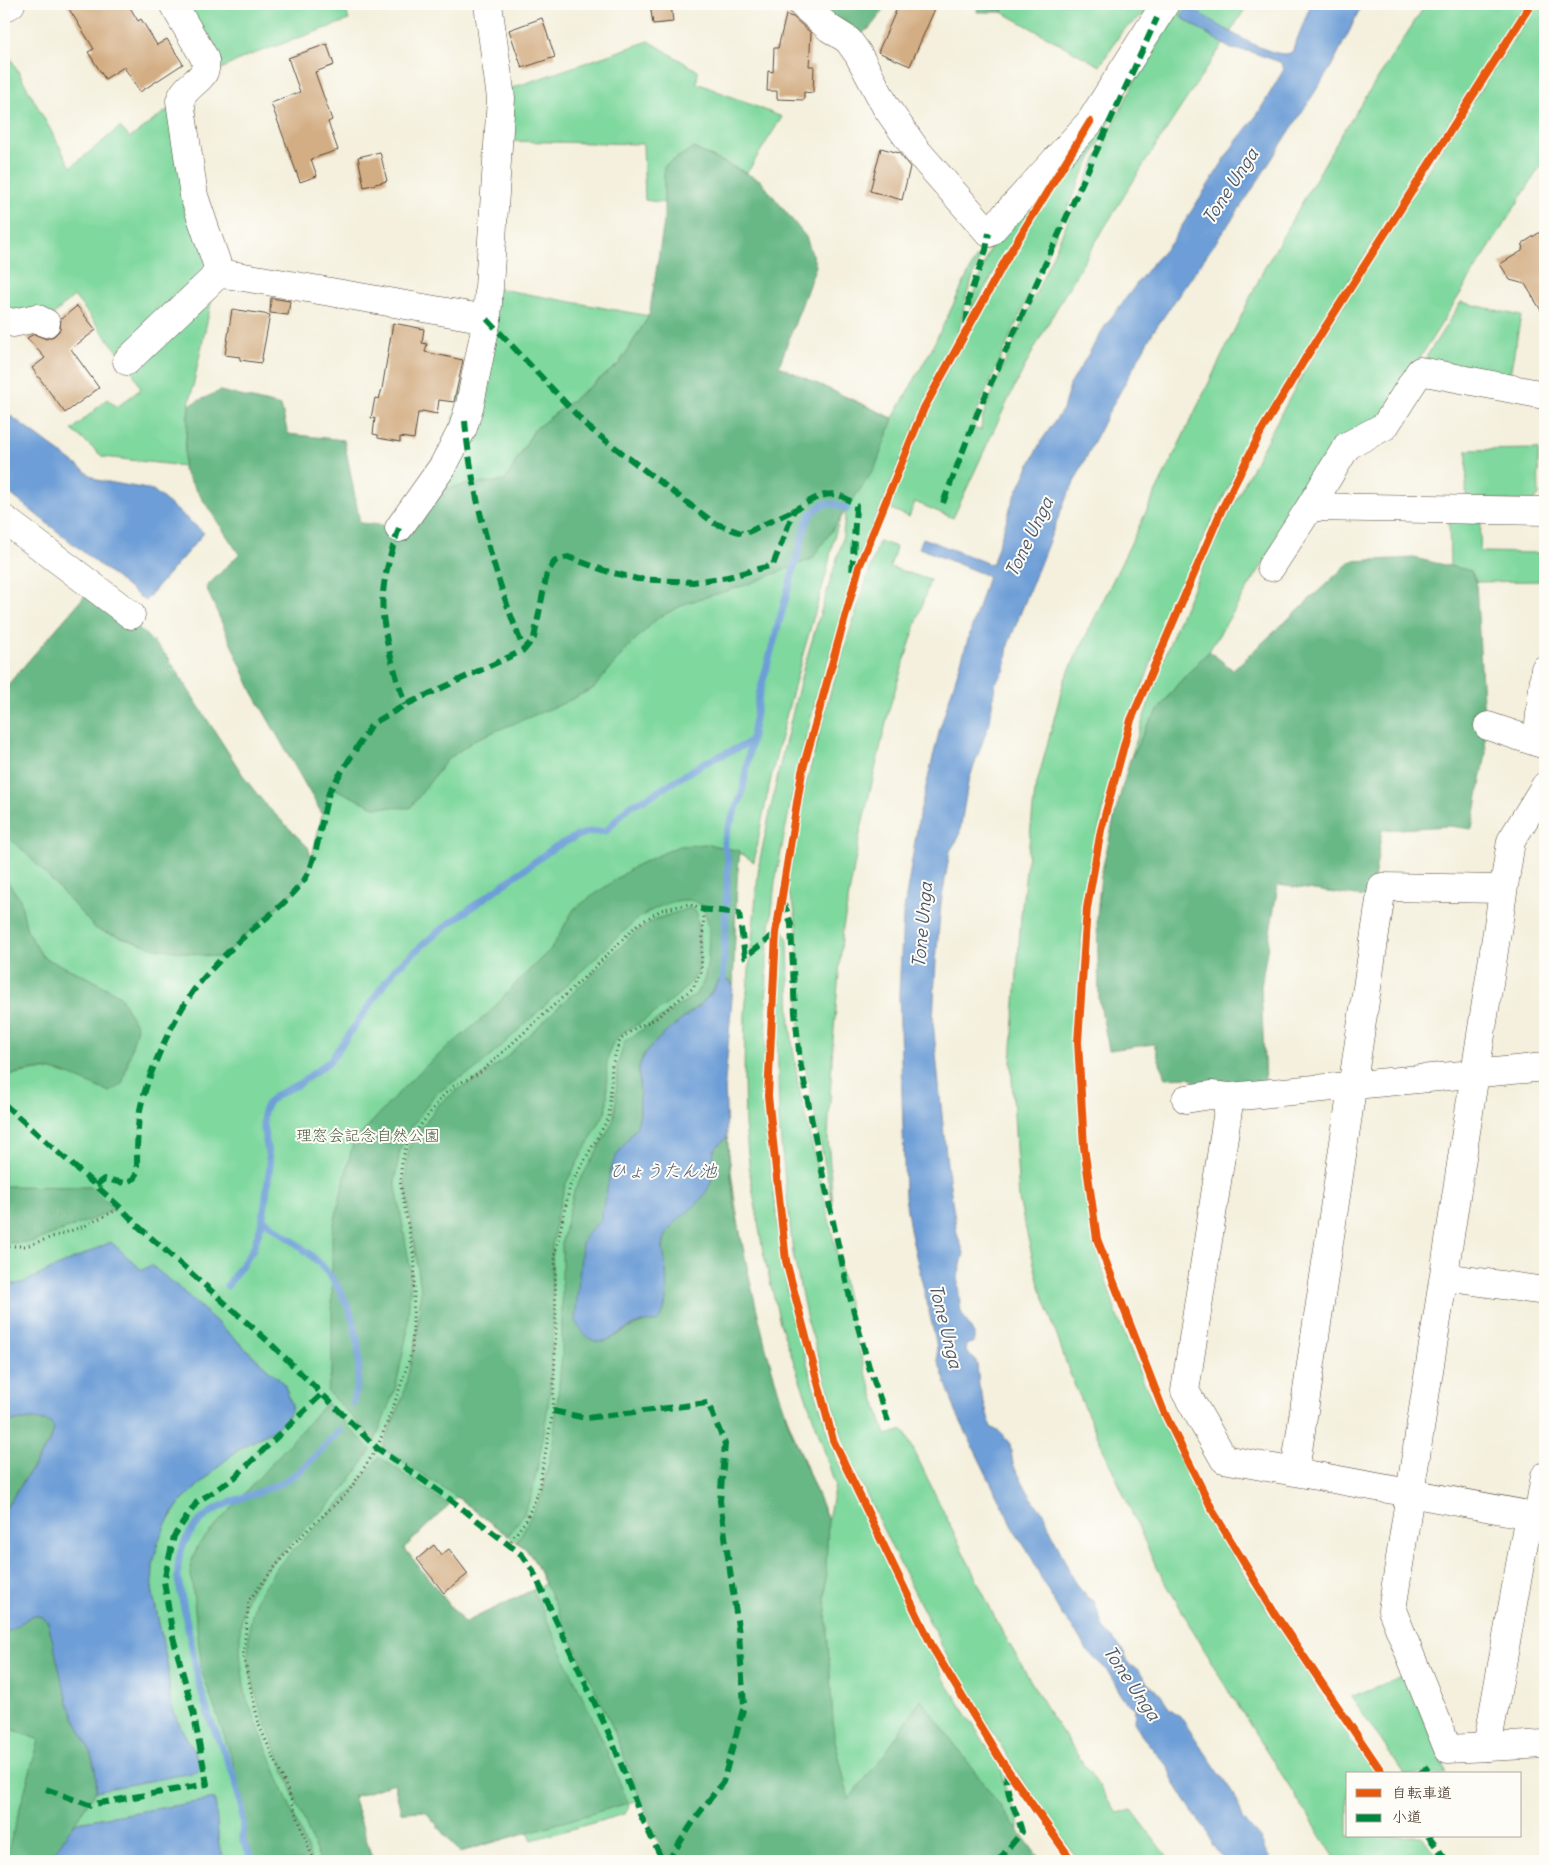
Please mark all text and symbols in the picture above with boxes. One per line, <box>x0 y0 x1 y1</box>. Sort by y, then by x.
water label: Tone Unga <box>1197 142 1264 228</box>
water label: Tone Unga <box>1000 492 1059 581</box>
water label: Tone Unga <box>907 880 937 969</box>
park label: 理窓会記念自然公園 <box>296 1125 440 1145</box>
water label: ひょうたん池 <box>609 1159 718 1182</box>
water label: Tone Unga <box>924 1282 968 1372</box>
water label: Tone Unga <box>1099 1641 1166 1726</box>
legend <box>1346 1772 1522 1838</box>
text: 自転車道 <box>1392 1783 1452 1802</box>
text: 小道 <box>1392 1807 1422 1826</box>

